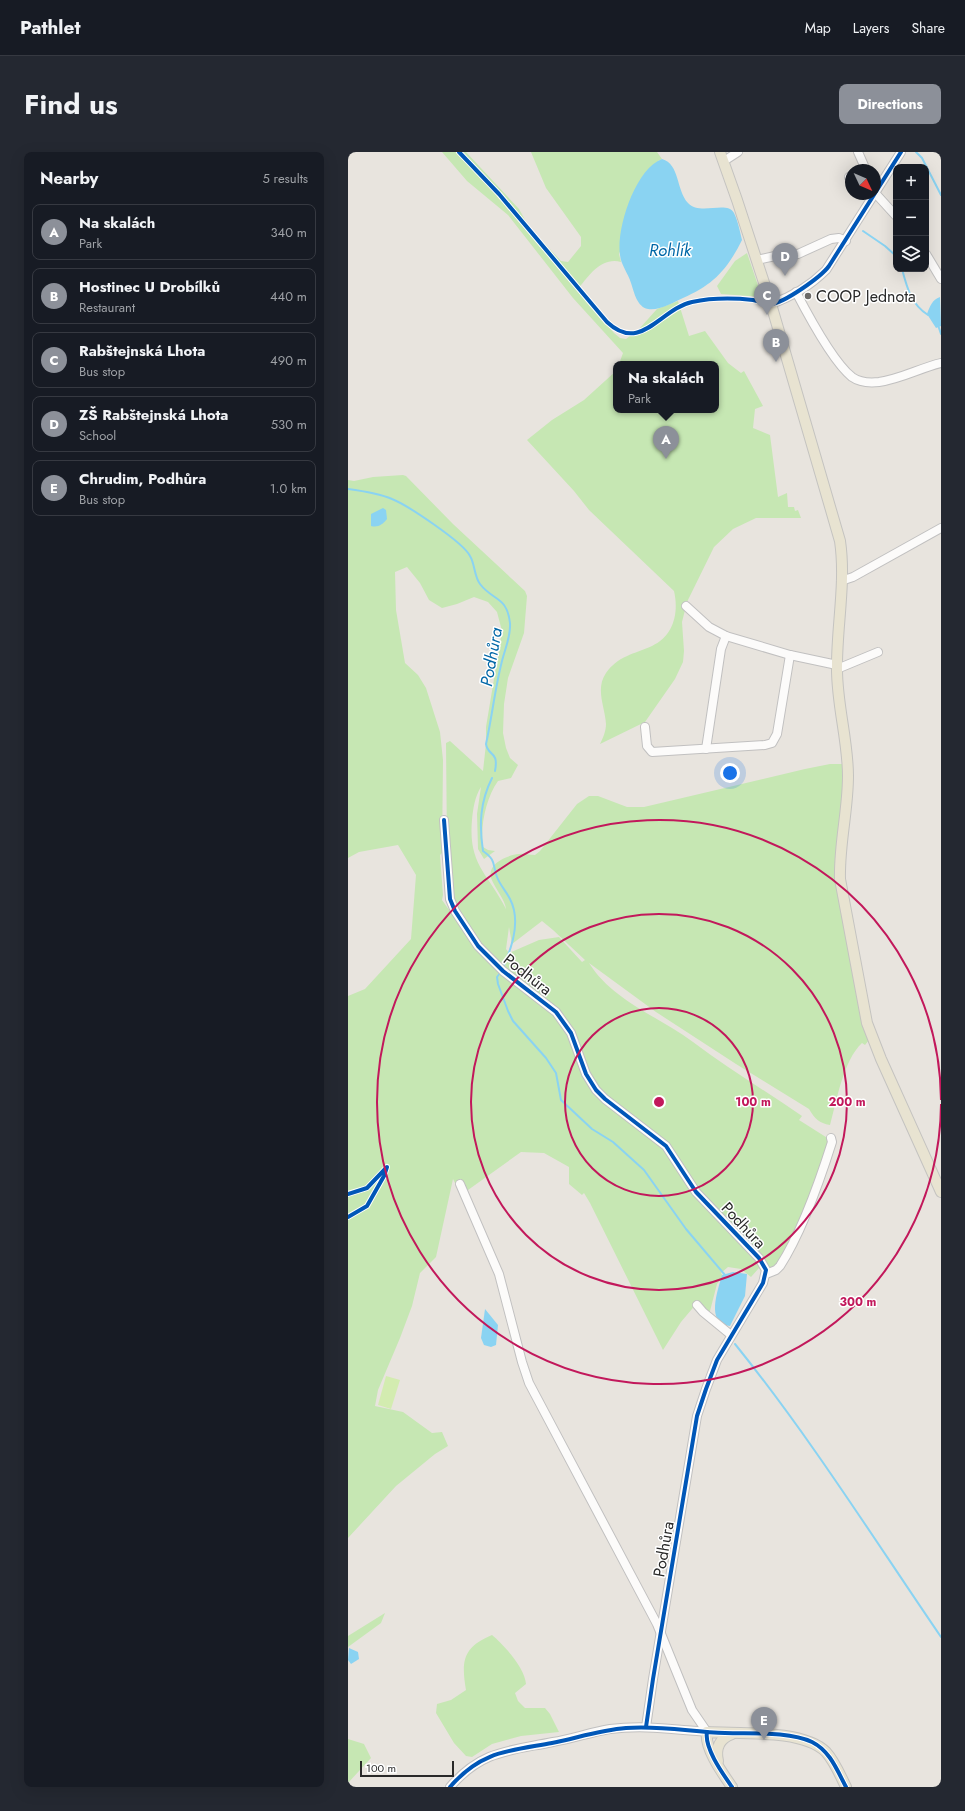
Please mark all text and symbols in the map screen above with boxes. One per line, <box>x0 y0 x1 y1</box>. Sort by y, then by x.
text: Pathlet <box>20 14 80 41</box>
text: Map <box>805 18 831 38</box>
text: Layers <box>853 18 889 38</box>
text: Share <box>911 18 945 38</box>
text: Find us <box>24 84 118 125</box>
button: Directions <box>839 84 941 124</box>
north arrow <box>845 164 881 200</box>
map controls <box>893 164 929 272</box>
button: + <box>893 164 929 200</box>
text: Nearby <box>40 166 98 190</box>
text: 5 results <box>262 169 308 188</box>
button: − <box>893 200 929 236</box>
text: Na skalách <box>79 212 155 234</box>
text: A <box>49 223 59 242</box>
text: 340 m <box>270 223 307 242</box>
text: Park <box>79 234 102 253</box>
button: layers <box>893 236 929 272</box>
water label: Rohlík <box>649 238 692 262</box>
pin: D <box>772 243 798 276</box>
text: Hostinec U Drobílků <box>79 276 220 298</box>
pin: C <box>754 282 780 315</box>
place label: COOP Jednota <box>816 285 916 308</box>
text: B <box>50 287 58 306</box>
text: 440 m <box>270 287 307 306</box>
marker: COOP Jednota <box>803 291 813 301</box>
text: Restaurant <box>79 298 135 317</box>
pin: B <box>763 329 789 362</box>
text: Rabštejnská Lhota <box>79 340 205 362</box>
text: C <box>49 351 59 370</box>
text: 490 m <box>270 351 307 370</box>
popup <box>613 361 719 413</box>
text: Bus stop <box>79 362 125 381</box>
text: Na skalách <box>628 367 704 389</box>
text: Park <box>628 389 651 408</box>
text: ZŠ Rabštejnská Lhota <box>79 404 228 426</box>
text: D <box>49 415 59 434</box>
text: 530 m <box>271 415 307 434</box>
text: School <box>79 426 116 445</box>
pin: A <box>653 426 679 459</box>
text: Chrudim, Podhůra <box>79 468 206 490</box>
text: E <box>50 479 58 498</box>
text: 1.0 km <box>270 479 307 498</box>
text: Bus stop <box>79 490 125 509</box>
water label: Podhůra <box>474 625 508 688</box>
your location <box>720 763 740 783</box>
street label: Podhůra <box>498 948 557 1001</box>
text: 100 m <box>735 1093 771 1111</box>
text: 200 m <box>828 1093 866 1111</box>
centre of rings <box>652 1095 666 1109</box>
street label: Podhůra <box>716 1197 771 1254</box>
text: 300 m <box>840 1293 877 1311</box>
street label: Podhůra <box>647 1519 680 1579</box>
pin: E <box>751 1707 777 1740</box>
scale bar <box>360 1759 454 1778</box>
text: 100 m <box>366 1760 396 1776</box>

